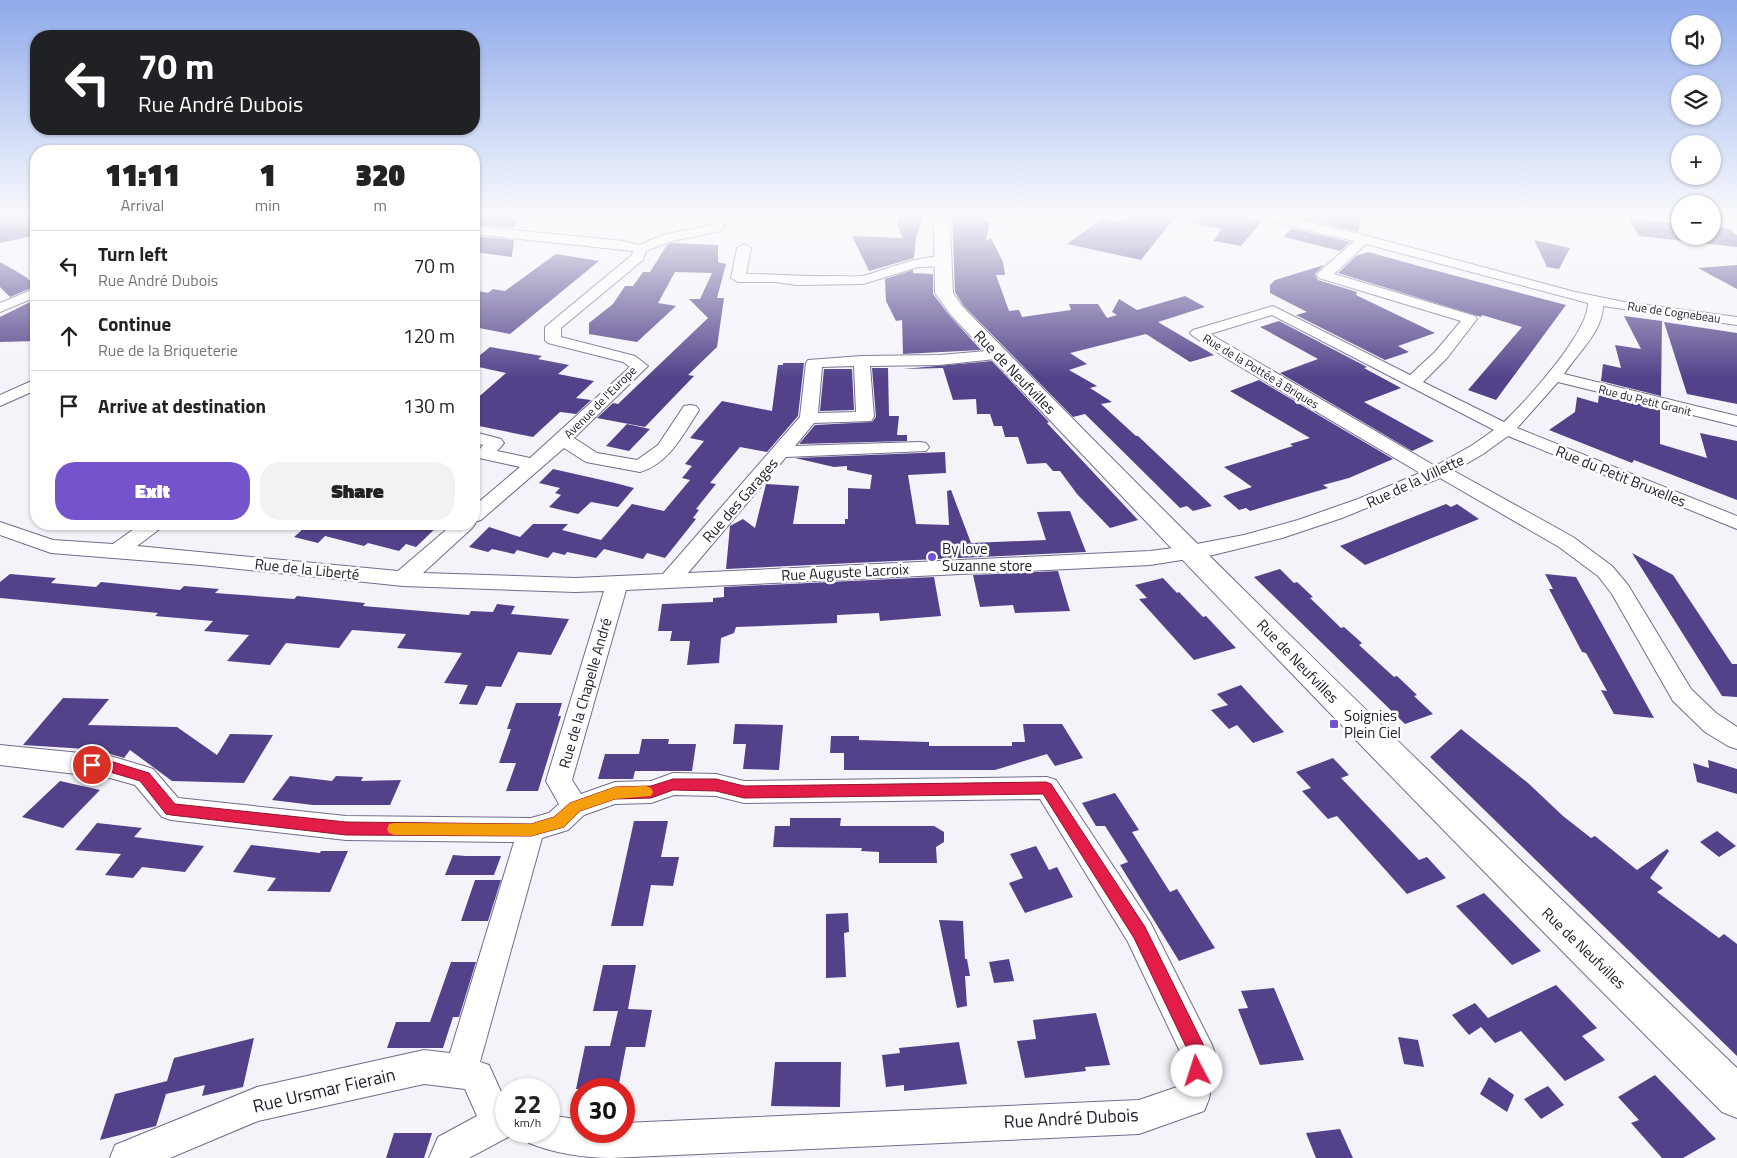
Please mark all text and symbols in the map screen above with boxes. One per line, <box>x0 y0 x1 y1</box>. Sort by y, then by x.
map controls <box>1671 15 1721 245</box>
button: sound <box>1671 15 1721 65</box>
text: 70 m <box>138 39 214 93</box>
icon: left <box>55 50 120 115</box>
button: layers <box>1671 75 1721 125</box>
text: Rue André Dubois <box>138 87 303 121</box>
button: + <box>1671 135 1721 185</box>
text: 11:11 <box>105 152 180 198</box>
text: 1 <box>259 152 276 198</box>
text: 320 <box>355 152 405 198</box>
text: Arrival <box>121 193 164 217</box>
text: min <box>255 193 280 217</box>
text: m <box>373 193 387 217</box>
button: − <box>1671 195 1721 245</box>
text: Turn left <box>98 239 168 268</box>
text: 70 m <box>414 251 455 280</box>
icon: left <box>55 252 83 280</box>
text: Rue André Dubois <box>98 268 218 292</box>
street label: Rue de Cognebeau <box>1626 296 1722 328</box>
text: Continue <box>98 309 171 338</box>
text: 120 m <box>403 321 455 350</box>
icon: ahead <box>55 322 83 350</box>
street label: Rue de Neufvilles <box>969 325 1061 419</box>
street label: Rue de la Pottée à Briques <box>1199 329 1323 414</box>
text: Rue de la Briqueterie <box>98 338 238 362</box>
street label: Avenue de l'Europe <box>559 361 641 443</box>
street label: Rue du Petit Granit <box>1596 379 1694 421</box>
text: Arrive at destination <box>98 391 266 420</box>
text: 130 m <box>403 391 455 420</box>
icon: arrive <box>55 392 83 420</box>
street label: Rue du Petit Bruxelles <box>1552 439 1690 513</box>
street label: Rue de la Villette <box>1362 448 1468 514</box>
street label: Rue des Garages <box>697 453 783 547</box>
button: Exit <box>55 462 250 520</box>
button: Share <box>260 462 455 520</box>
place label: By love Suzanne store <box>942 537 1032 577</box>
marker: By love Suzanne store <box>926 551 938 563</box>
street label: Rue de la Liberté <box>254 552 360 586</box>
street label: Rue Auguste Lacroix <box>780 557 910 587</box>
street label: Rue de Neufvilles <box>1252 614 1344 708</box>
street label: Rue de la Chapelle André <box>552 615 618 771</box>
place label: Soignies Plein Ciel <box>1344 704 1401 744</box>
marker: Soignies Plein Ciel <box>1328 718 1340 730</box>
pin <box>71 744 113 786</box>
icon: arrive <box>78 751 106 779</box>
street label: Rue de Neufvilles <box>1537 902 1631 994</box>
position arrow <box>1170 1044 1222 1096</box>
street label: Rue Ursmar Fierain <box>250 1060 398 1120</box>
speed limit sign: 30 <box>570 1078 635 1143</box>
text: 22 <box>513 1085 542 1123</box>
street label: Rue André Dubois <box>1003 1101 1139 1135</box>
text: km/h <box>514 1113 541 1132</box>

